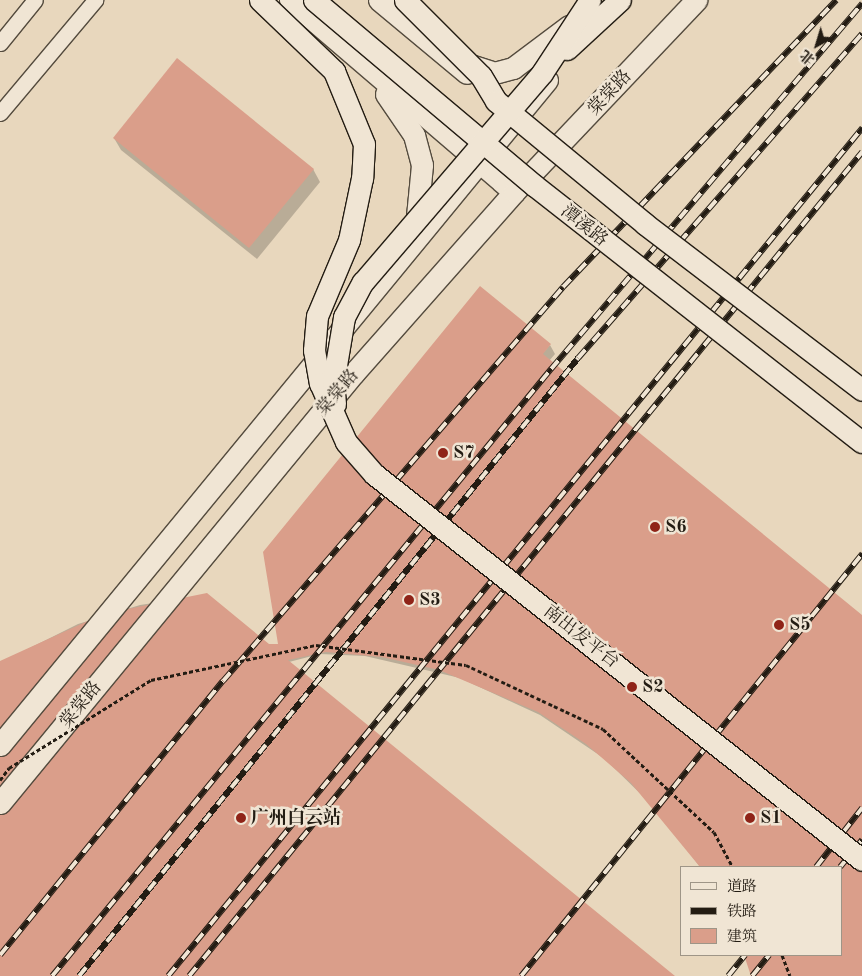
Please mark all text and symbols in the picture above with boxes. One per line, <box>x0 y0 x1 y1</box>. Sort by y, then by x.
north arrow <box>792 20 842 70</box>
text: 北 <box>798 47 817 67</box>
street label: 棠棠路 <box>584 66 636 120</box>
street label: 潭溪路 <box>556 201 612 251</box>
street label: 棠棠路 <box>312 365 364 421</box>
place label: S7 <box>453 442 475 464</box>
marker: S7 <box>437 447 449 459</box>
place label: S6 <box>665 516 687 538</box>
marker: S6 <box>649 521 661 533</box>
place label: S3 <box>419 589 441 611</box>
marker: S3 <box>403 594 415 606</box>
street label: 南出发平台 <box>539 601 623 673</box>
place label: S5 <box>789 614 811 636</box>
marker: S5 <box>773 619 785 631</box>
place label: S2 <box>642 676 664 698</box>
street label: 棠棠路 <box>56 677 106 733</box>
marker: S2 <box>626 681 638 693</box>
place label: 广州白云站 <box>251 807 341 829</box>
place label: S1 <box>760 807 782 829</box>
marker: 广州白云站 <box>235 812 247 824</box>
marker: S1 <box>744 812 756 824</box>
legend <box>680 866 842 956</box>
text: 道路 <box>727 880 757 895</box>
text: 铁路 <box>727 905 757 920</box>
text: 建筑 <box>727 930 757 945</box>

